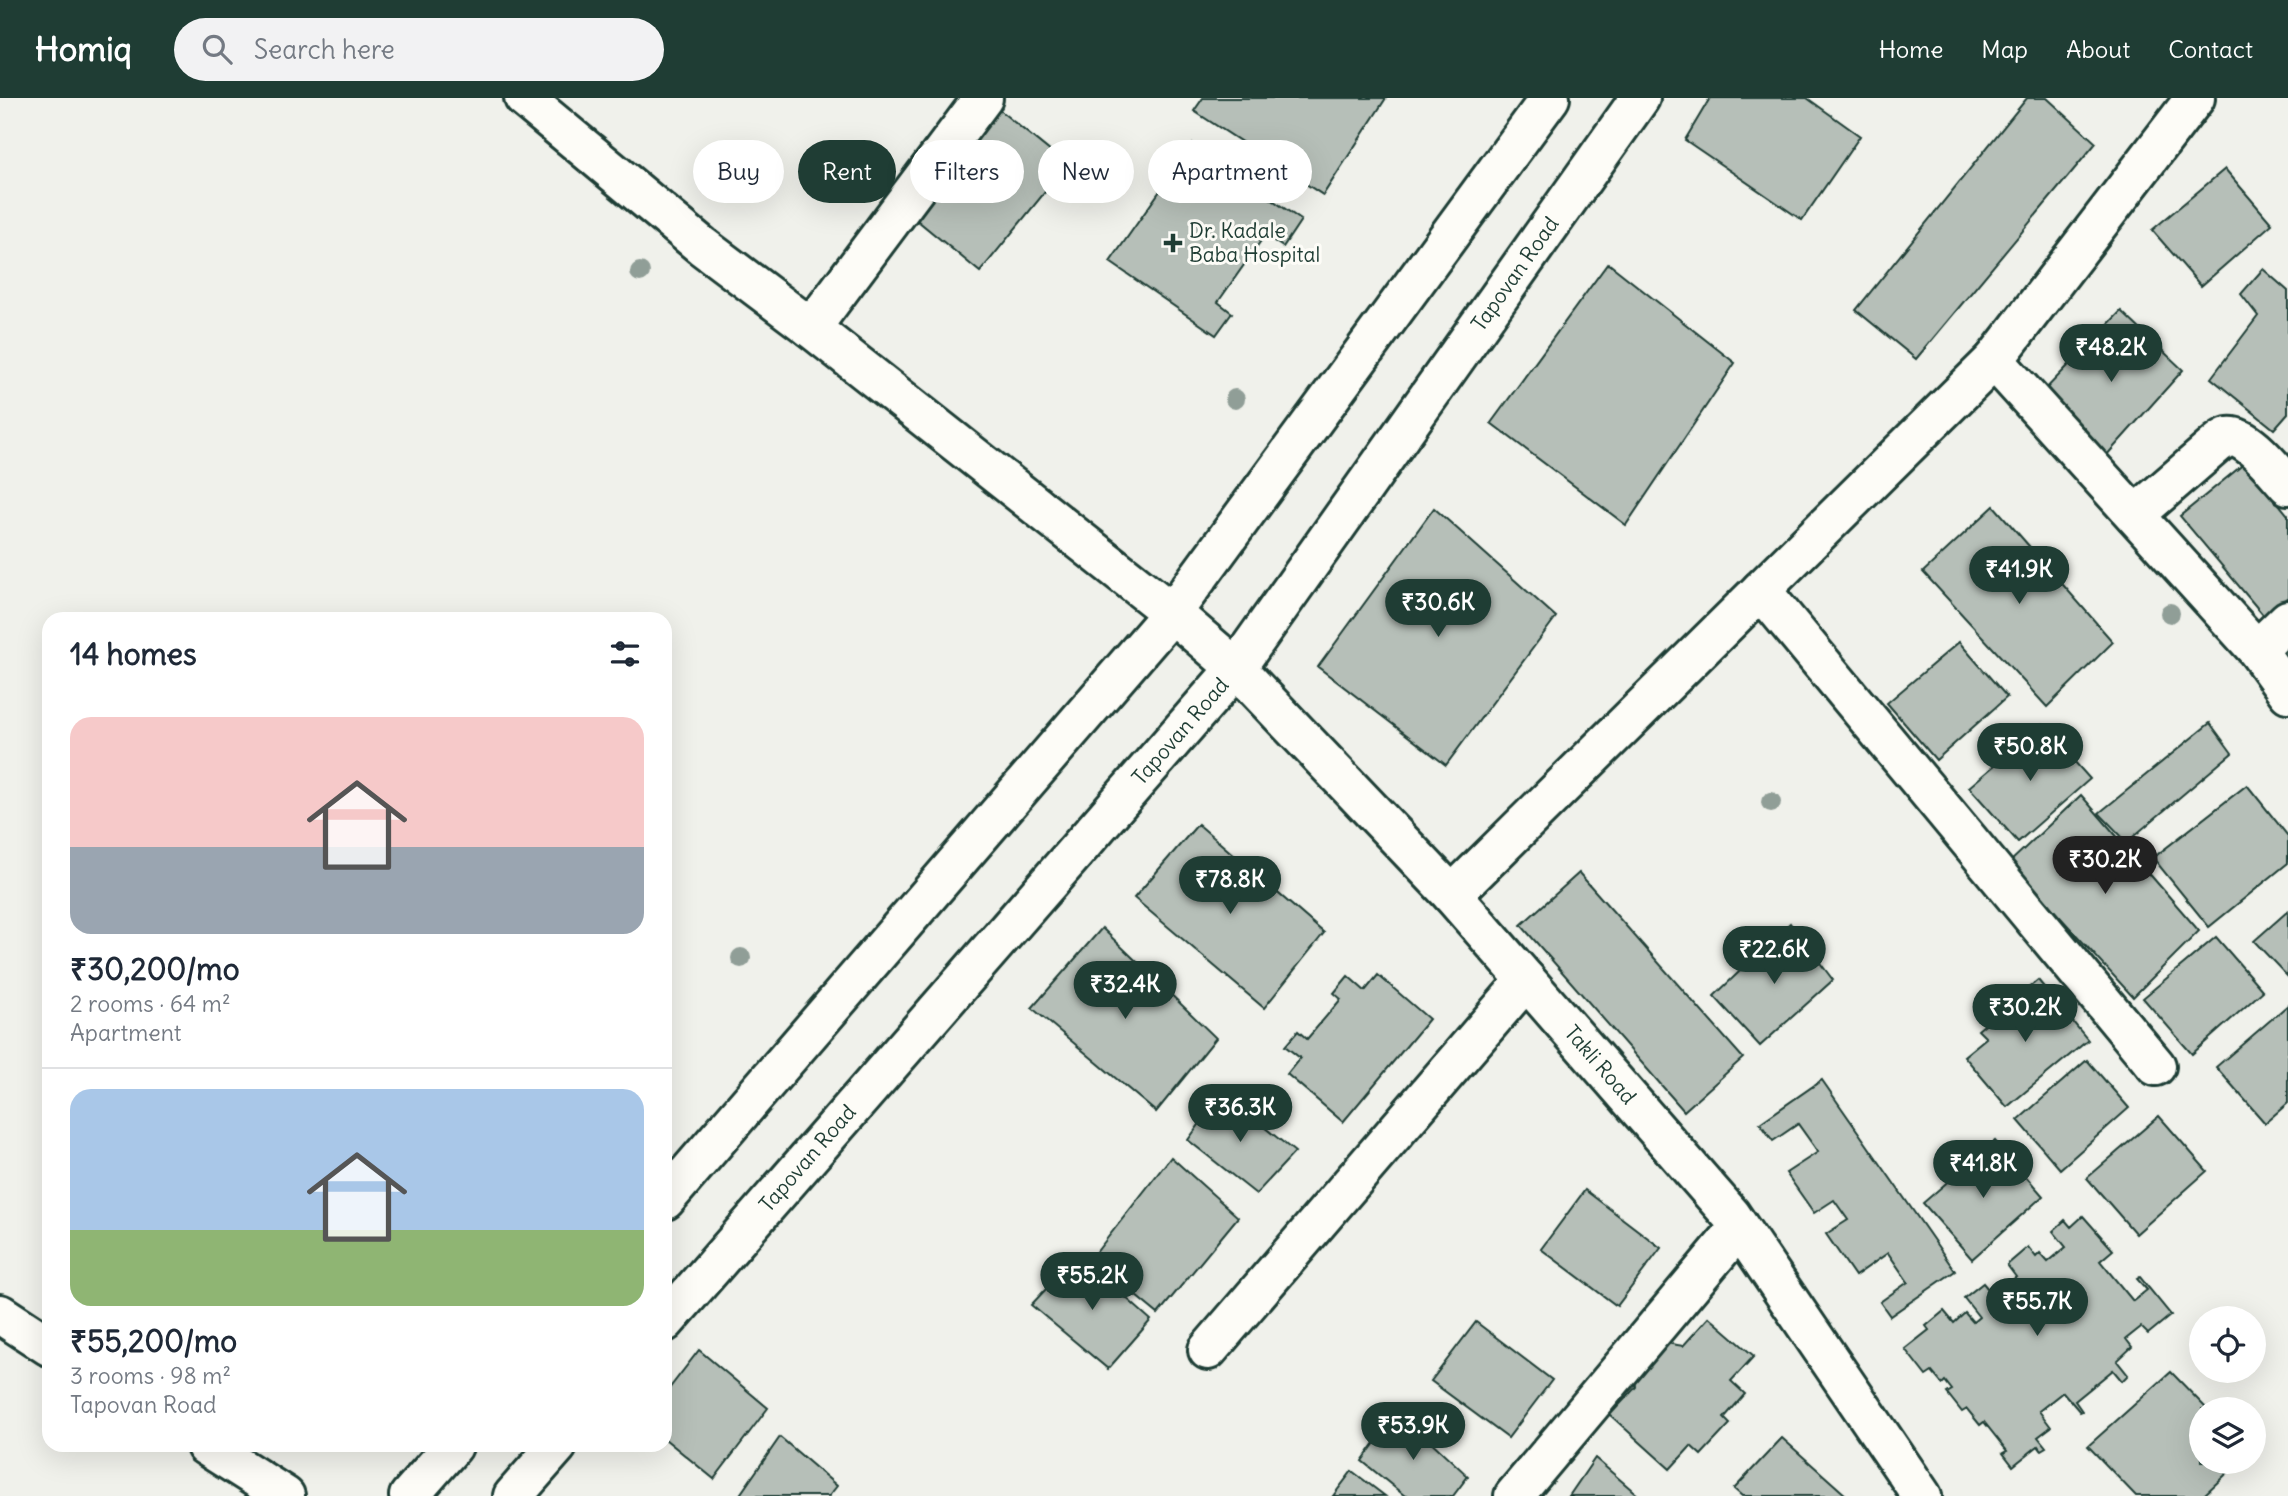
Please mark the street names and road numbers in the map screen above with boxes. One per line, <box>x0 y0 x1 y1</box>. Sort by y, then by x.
street label: Tapovan Road <box>1465 211 1565 336</box>
street label: Tapovan Road <box>1126 672 1234 790</box>
street label: Takli Road <box>1559 1020 1642 1110</box>
street label: Tapovan Road <box>753 1099 862 1218</box>

